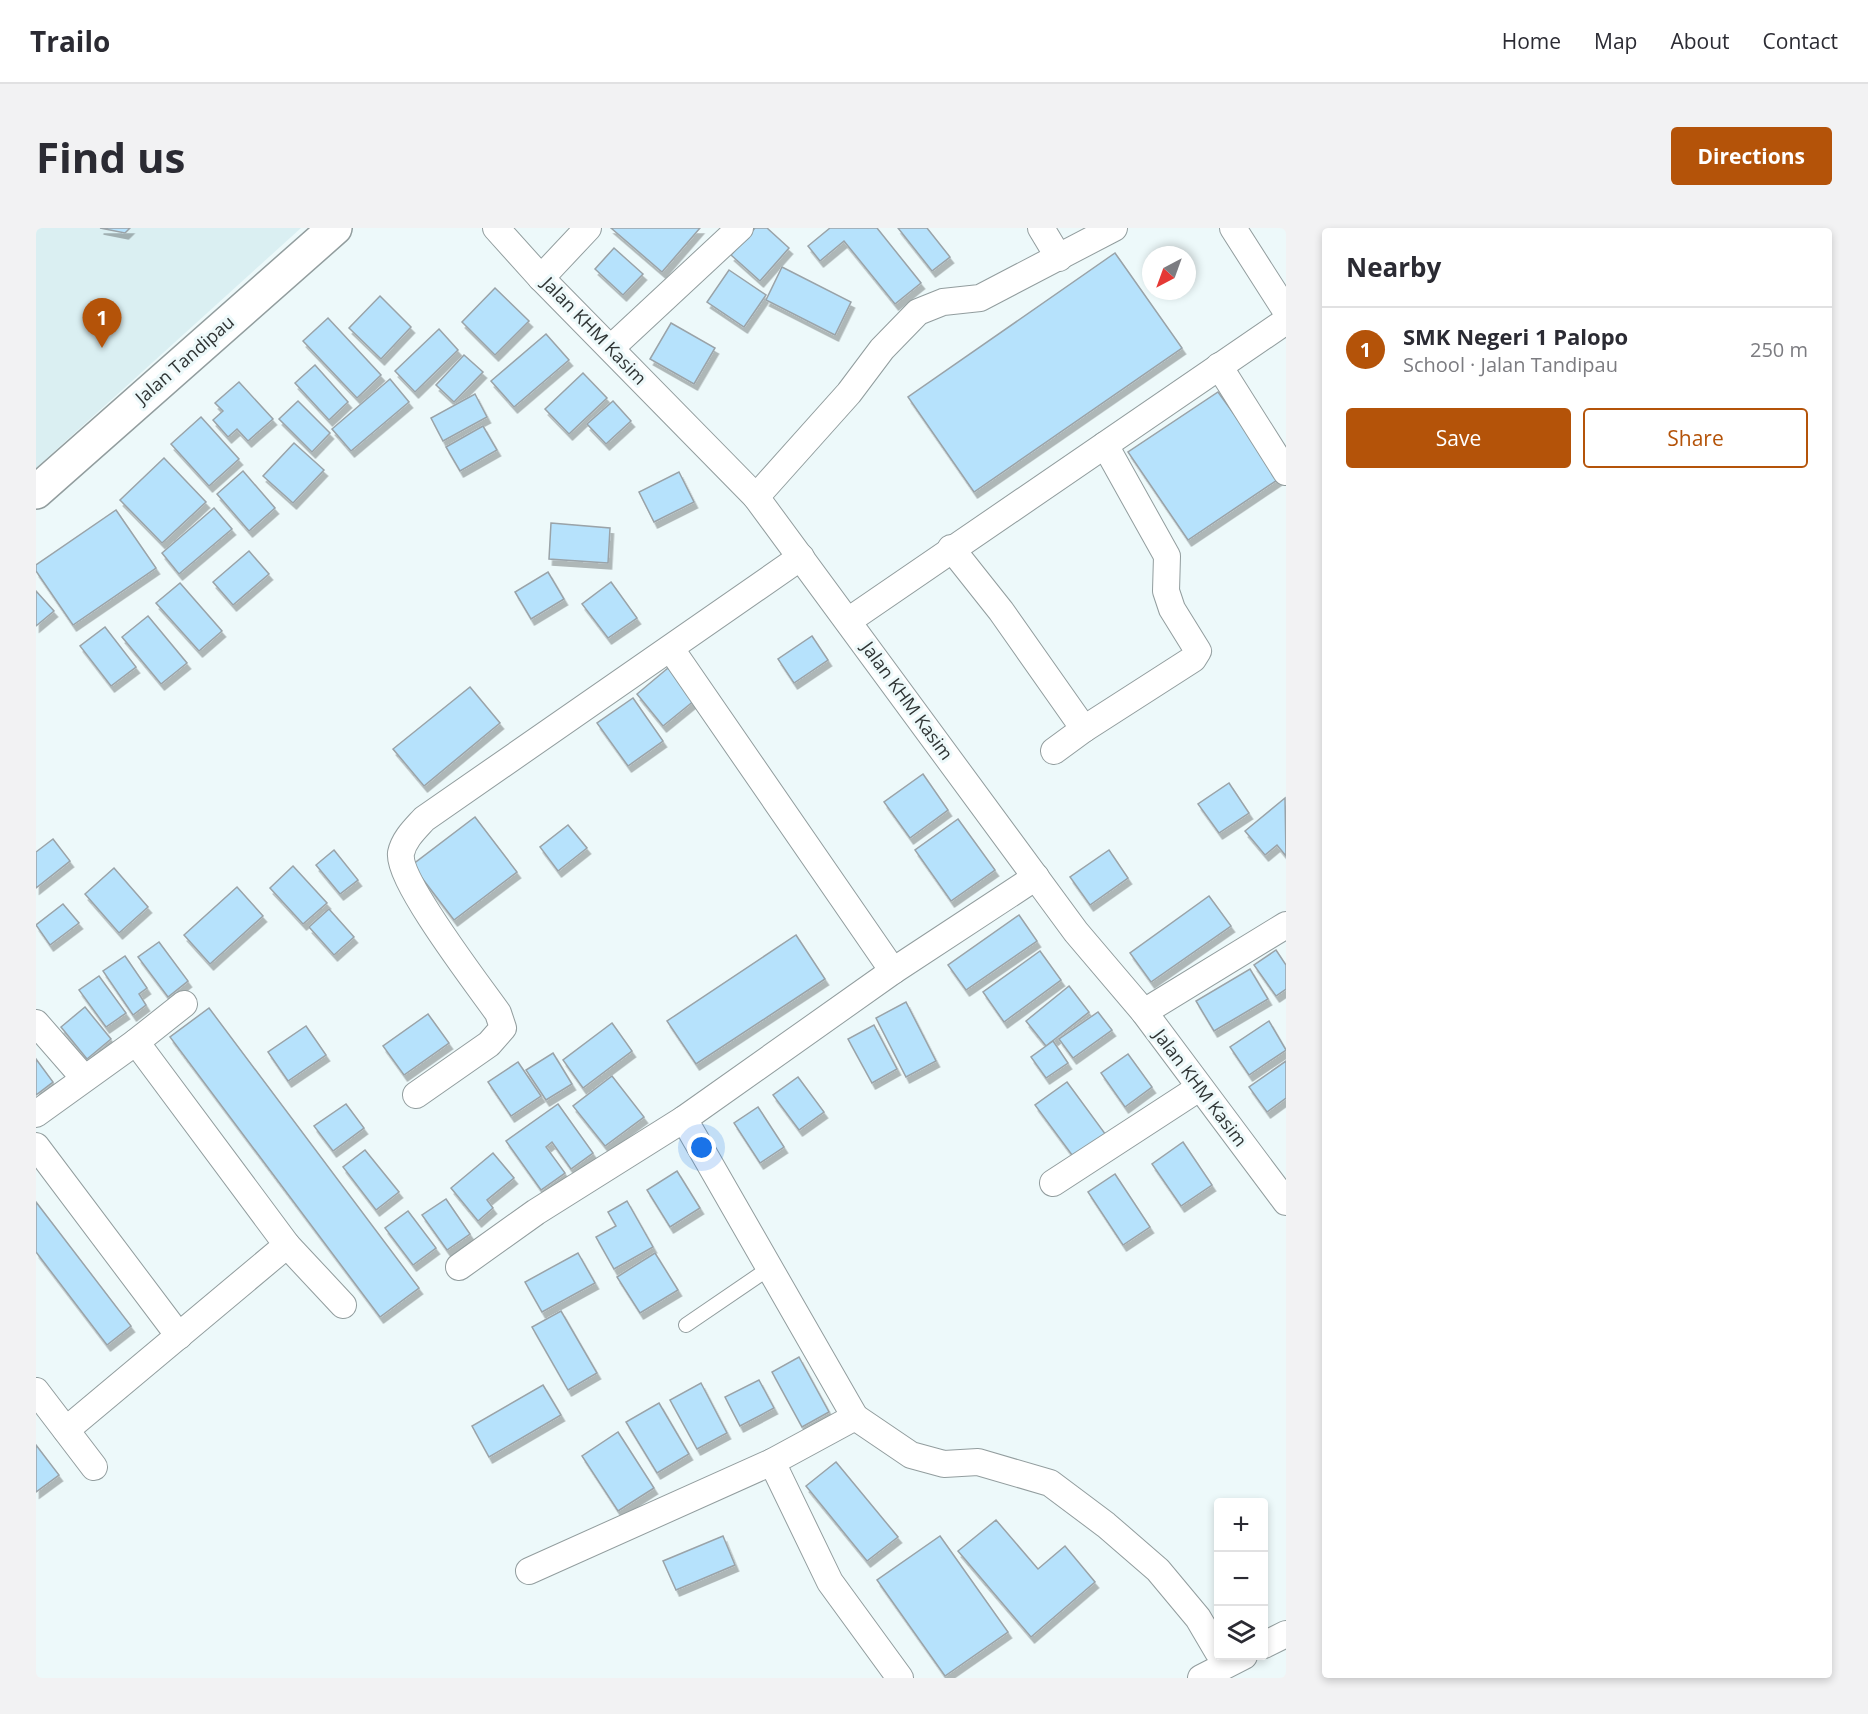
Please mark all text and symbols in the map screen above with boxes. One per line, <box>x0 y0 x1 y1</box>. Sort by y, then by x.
text: Trailo <box>30 22 110 60</box>
text: Home <box>1502 27 1561 55</box>
text: Map <box>1594 27 1637 55</box>
text: About <box>1670 27 1730 55</box>
text: Contact <box>1763 27 1838 55</box>
button: Directions <box>1671 127 1832 185</box>
text: Find us <box>36 128 185 185</box>
north arrow <box>1142 246 1196 300</box>
text: Nearby <box>1346 249 1441 285</box>
street label: Jalan KHM Kasim <box>536 270 652 389</box>
pin: 1 <box>82 298 122 348</box>
street label: Jalan Tandipau <box>128 310 239 410</box>
text: SMK Negeri 1 Palopo <box>1403 321 1628 351</box>
text: 1 <box>1360 336 1371 363</box>
text: 250 m <box>1750 336 1808 363</box>
text: School · Jalan Tandipau <box>1403 351 1618 378</box>
button: Save <box>1346 408 1571 468</box>
button: Share <box>1583 408 1808 468</box>
street label: Jalan KHM Kasim <box>855 635 959 765</box>
street label: Jalan KHM Kasim <box>1148 1022 1253 1151</box>
your location <box>687 1133 716 1162</box>
map controls <box>1214 1498 1268 1660</box>
button: + <box>1214 1498 1268 1552</box>
button: − <box>1214 1552 1268 1606</box>
button: layers <box>1214 1606 1268 1660</box>

